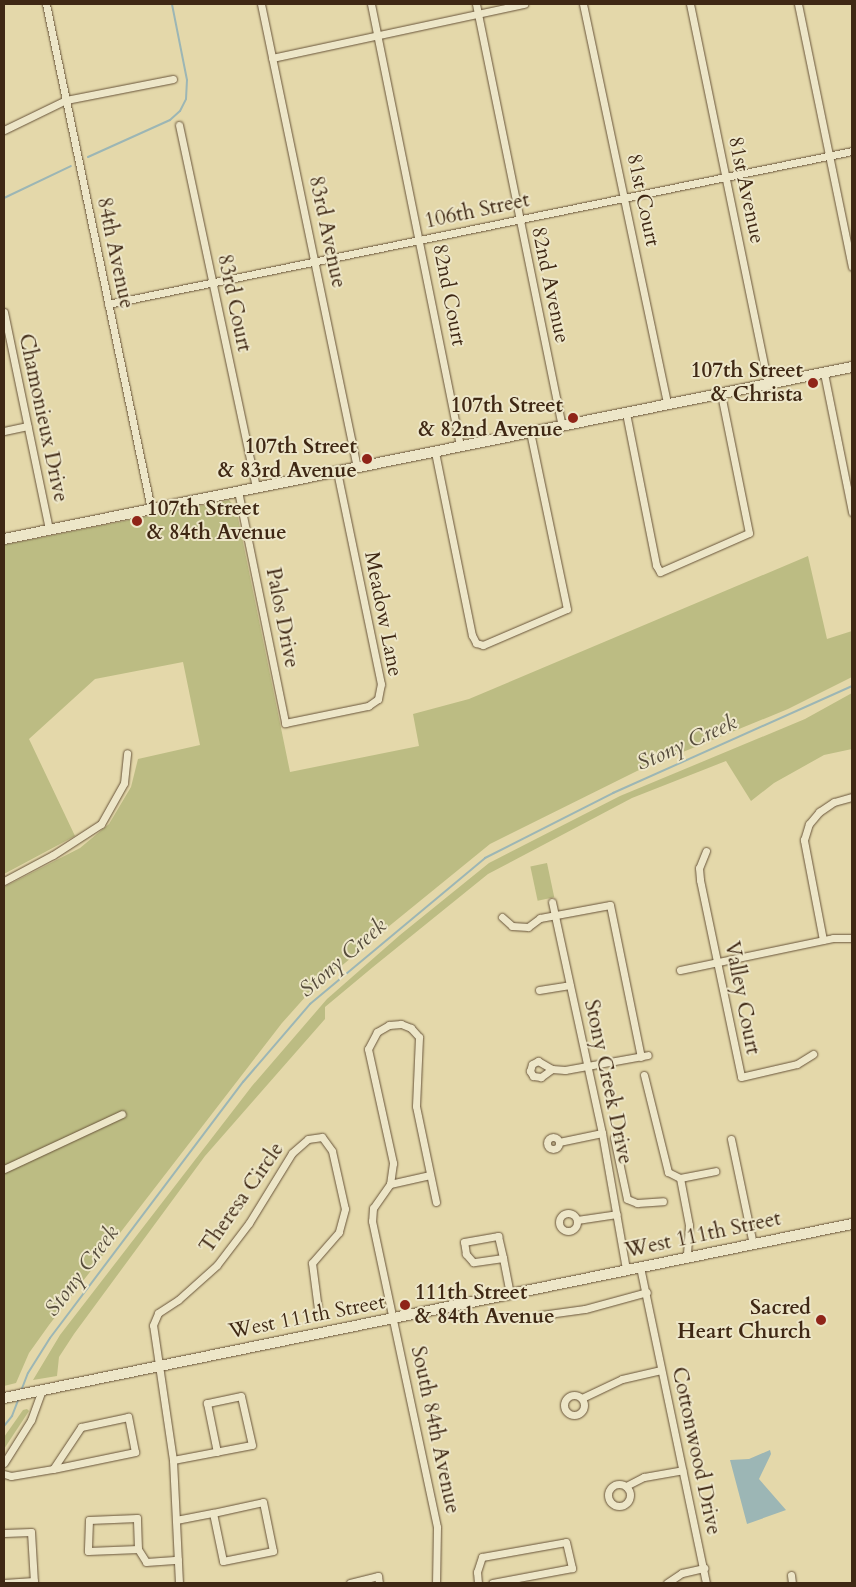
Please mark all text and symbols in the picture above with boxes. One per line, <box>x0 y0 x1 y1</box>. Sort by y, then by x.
street label: 81st Avenue <box>722 134 770 246</box>
street label: 81st Court <box>621 151 665 249</box>
street label: 83rd Avenue <box>303 174 351 290</box>
street label: 106th Street <box>422 188 532 234</box>
street label: 84th Avenue <box>91 195 139 311</box>
street label: 82nd Avenue <box>525 224 575 346</box>
street label: 82nd Court <box>427 242 471 348</box>
street label: 83rd Court <box>211 252 257 354</box>
street label: Chamonieux Drive <box>13 331 73 505</box>
place label: 107th Street & Christa <box>691 358 803 408</box>
marker: 107th Street & Christa <box>807 377 819 389</box>
place label: 107th Street & 82nd Avenue <box>418 393 563 443</box>
marker: 107th Street & 82nd Avenue <box>567 412 579 424</box>
place label: 107th Street & 83rd Avenue <box>218 434 357 484</box>
marker: 107th Street & 83rd Avenue <box>361 453 373 465</box>
place label: 107th Street & 84th Avenue <box>147 496 287 546</box>
marker: 107th Street & 84th Avenue <box>131 515 143 527</box>
street label: Meadow Lane <box>359 549 407 679</box>
street label: Palos Drive <box>260 566 304 670</box>
water label: Stony Creek <box>633 709 741 777</box>
water label: Stony Creek <box>294 913 392 1003</box>
street label: Valley Court <box>719 939 765 1057</box>
street label: Stony Creek Drive <box>578 997 638 1167</box>
street label: Theresa Circle <box>195 1138 289 1258</box>
street label: West 111th Street <box>623 1206 783 1264</box>
water label: Stony Creek <box>39 1220 125 1322</box>
place label: 111th Street & 84th Avenue <box>415 1280 555 1330</box>
street label: West 111th Street <box>227 1289 387 1345</box>
place label: Sacred Heart Church <box>677 1295 811 1345</box>
marker: 111th Street & 84th Avenue <box>399 1299 411 1311</box>
marker: Sacred Heart Church <box>815 1314 827 1326</box>
street label: South 84th Avenue <box>405 1344 465 1516</box>
street label: Cottonwood Drive <box>666 1365 726 1537</box>

